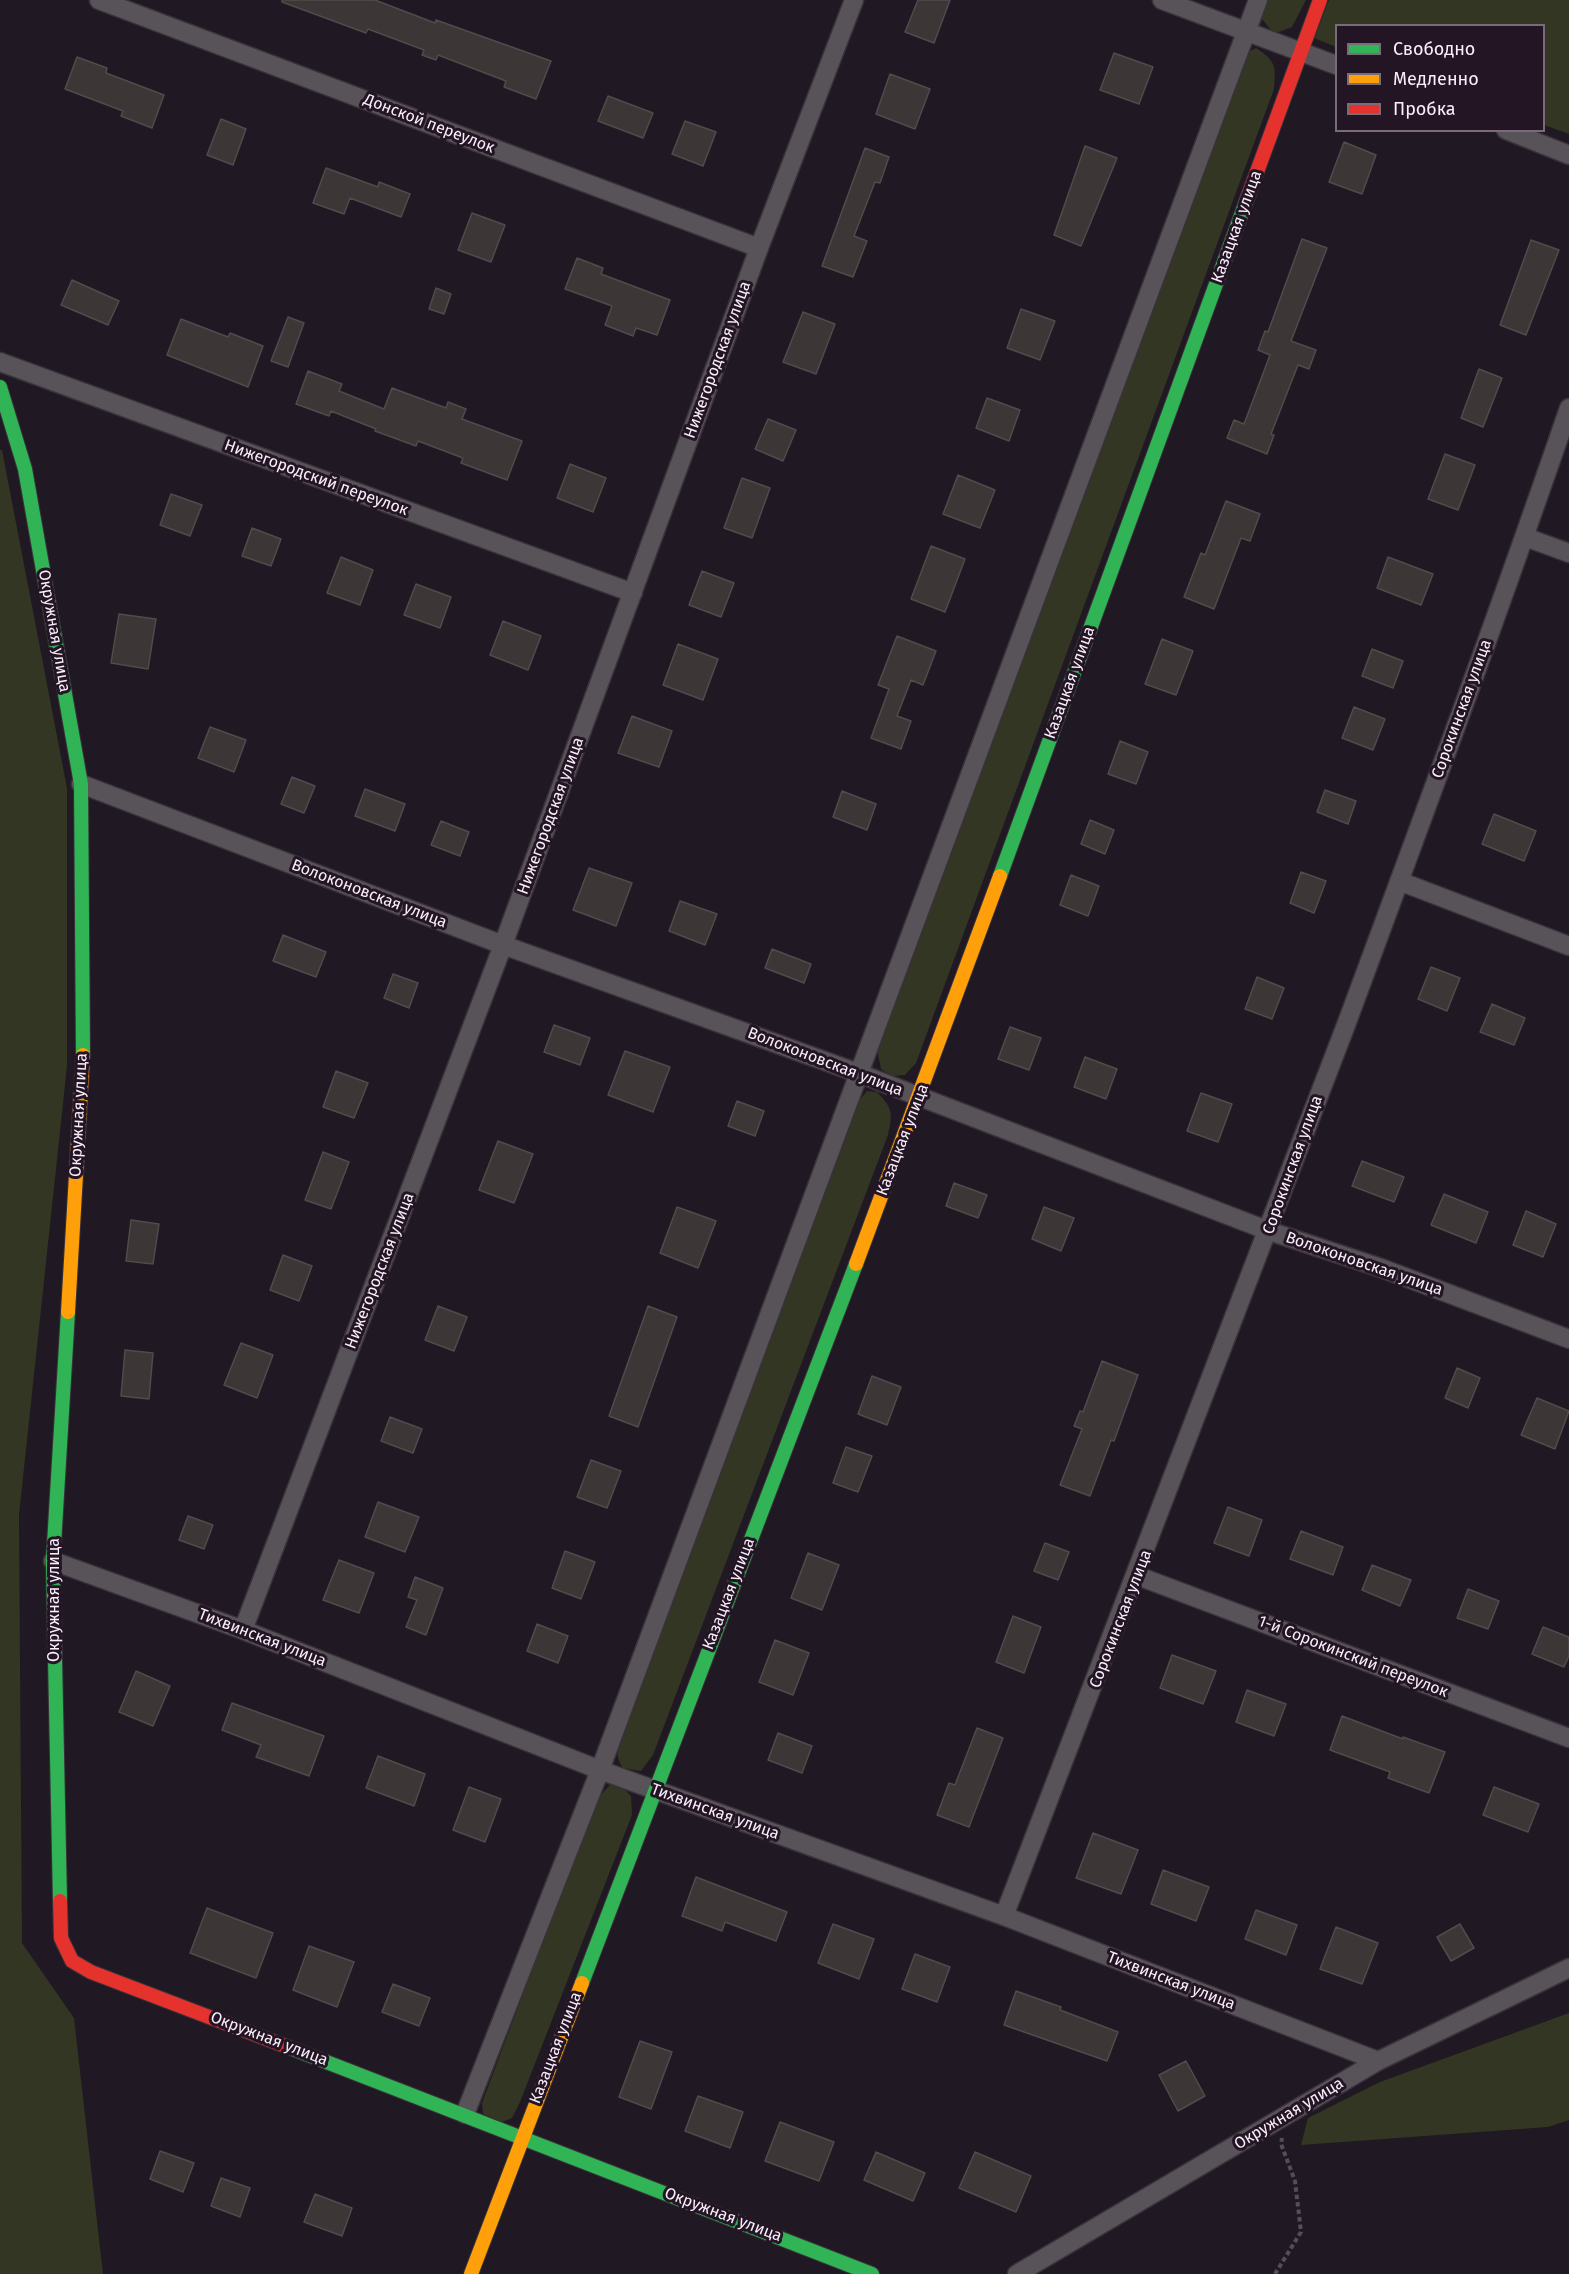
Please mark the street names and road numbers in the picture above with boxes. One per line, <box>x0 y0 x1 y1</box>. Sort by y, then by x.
street label: Донской переулок <box>361 90 497 158</box>
street label: Казацкая улица <box>1208 168 1266 286</box>
street label: Нижегородская улица <box>681 279 755 441</box>
street label: Нижегородский переулок <box>221 436 411 520</box>
street label: Окружная улица <box>34 568 74 694</box>
street label: Казацкая улица <box>1041 624 1099 742</box>
street label: Сорокинская улица <box>1428 637 1496 781</box>
street label: Нижегородская улица <box>514 735 588 897</box>
street label: Волоконовская улица <box>289 856 449 932</box>
street label: Волоконовская улица <box>745 1024 905 1100</box>
street label: Окружная улица <box>66 1053 92 1177</box>
street label: Казацкая улица <box>873 1081 933 1199</box>
street label: Сорокинская улица <box>1259 1093 1327 1237</box>
street label: Нижегородская улица <box>341 1190 419 1352</box>
street label: Волоконовская улица <box>1283 1228 1445 1300</box>
street label: Казацкая улица <box>699 1535 759 1653</box>
street label: Окружная улица <box>45 1538 65 1662</box>
street label: Сорокинская улица <box>1086 1547 1156 1691</box>
street label: Тихвинская улица <box>195 1605 329 1671</box>
street label: 1-й Сорокинский переулок <box>1255 1612 1451 1702</box>
street label: Тихвинская улица <box>648 1780 782 1844</box>
street label: Тихвинская улица <box>1104 1948 1238 2014</box>
street label: Казацкая улица <box>526 1989 586 2107</box>
street label: Окружная улица <box>208 2008 330 2070</box>
street label: Окружная улица <box>1231 2074 1347 2154</box>
street label: Окружная улица <box>662 2184 784 2246</box>

